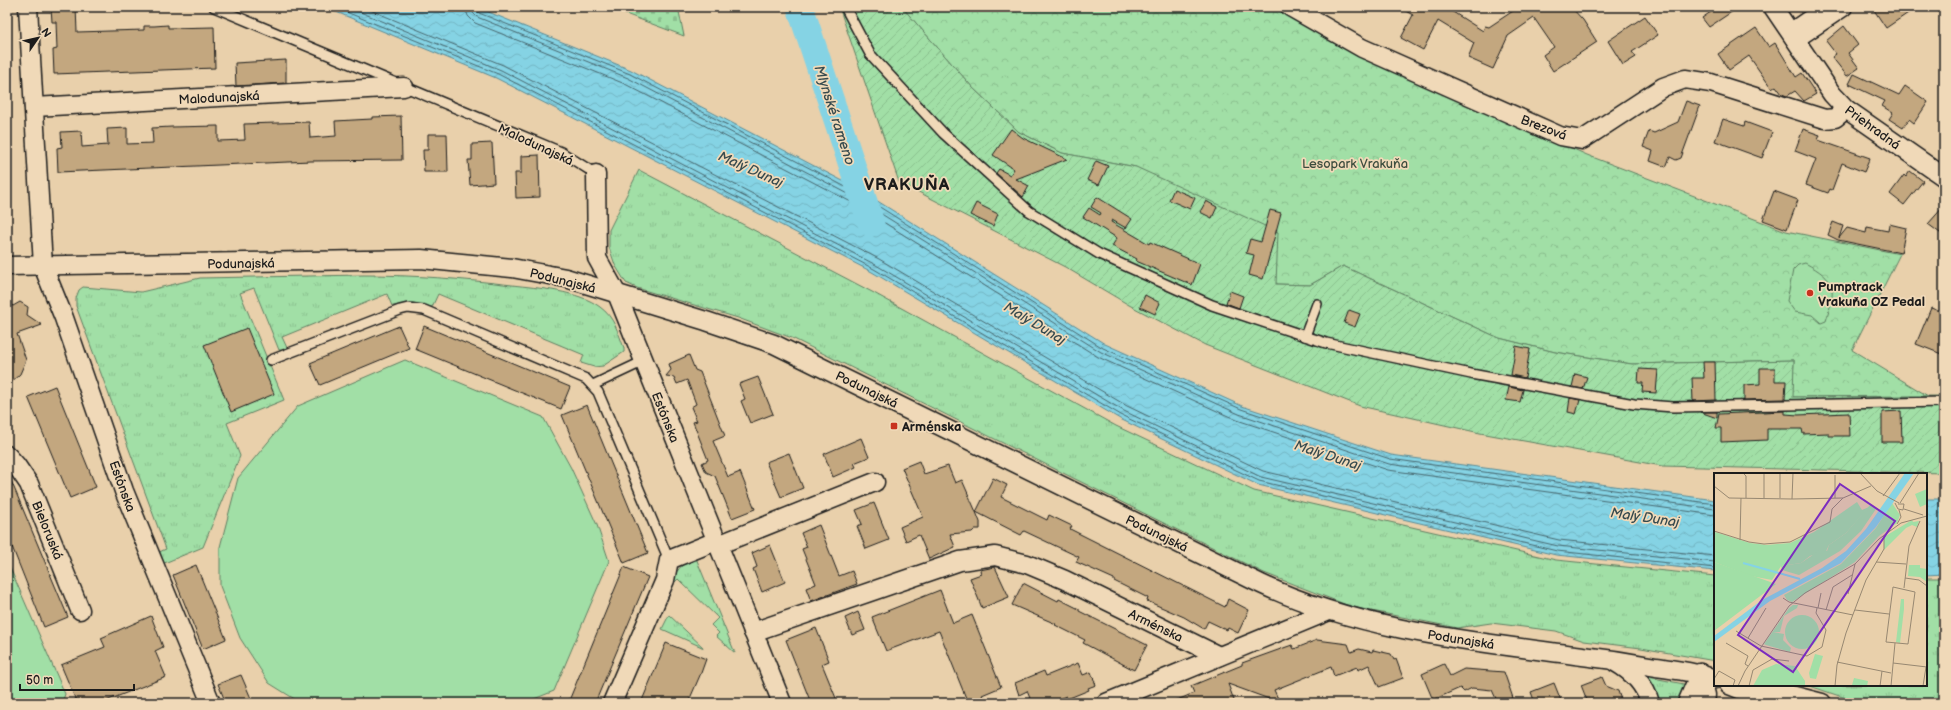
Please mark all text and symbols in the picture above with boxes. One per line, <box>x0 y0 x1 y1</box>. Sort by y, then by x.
north arrow <box>18 18 58 58</box>
text: N <box>38 26 54 40</box>
water label: Mlynské rameno <box>810 63 859 167</box>
street label: Malodunajská <box>178 88 260 108</box>
street label: Priehradná <box>1842 102 1903 153</box>
street label: Brezová <box>1518 112 1569 144</box>
street label: Malodunajská <box>495 121 576 169</box>
water label: Malý Dunaj <box>716 148 787 192</box>
park label: Lesopark Vrakuňa <box>1302 156 1408 172</box>
district label: VRAKUŇA <box>864 174 950 195</box>
street label: Podunajská <box>207 255 275 273</box>
street label: Podunajská <box>528 265 597 297</box>
place label: Pumptrack Vrakuňa OZ Pedal <box>1818 279 1925 310</box>
marker: Pumptrack Vrakuňa OZ Pedal <box>1805 288 1815 298</box>
water label: Malý Dunaj <box>1001 298 1069 349</box>
street label: Podunajská <box>833 368 900 412</box>
street label: Estónska <box>648 390 682 445</box>
place label: Arménska <box>901 419 961 435</box>
marker: Arménska <box>889 421 899 431</box>
water label: Malý Dunaj <box>1292 437 1364 474</box>
street label: Estónska <box>105 459 139 514</box>
inset map <box>1714 473 1927 686</box>
street label: Bieloruská <box>28 499 66 562</box>
water label: Malý Dunaj <box>1609 504 1681 531</box>
street label: Podunajská <box>1123 512 1190 556</box>
street label: Arménska <box>1126 606 1185 646</box>
street label: Podunajská <box>1426 627 1495 653</box>
scale bar <box>20 666 134 692</box>
text: 50 m <box>26 673 53 688</box>

